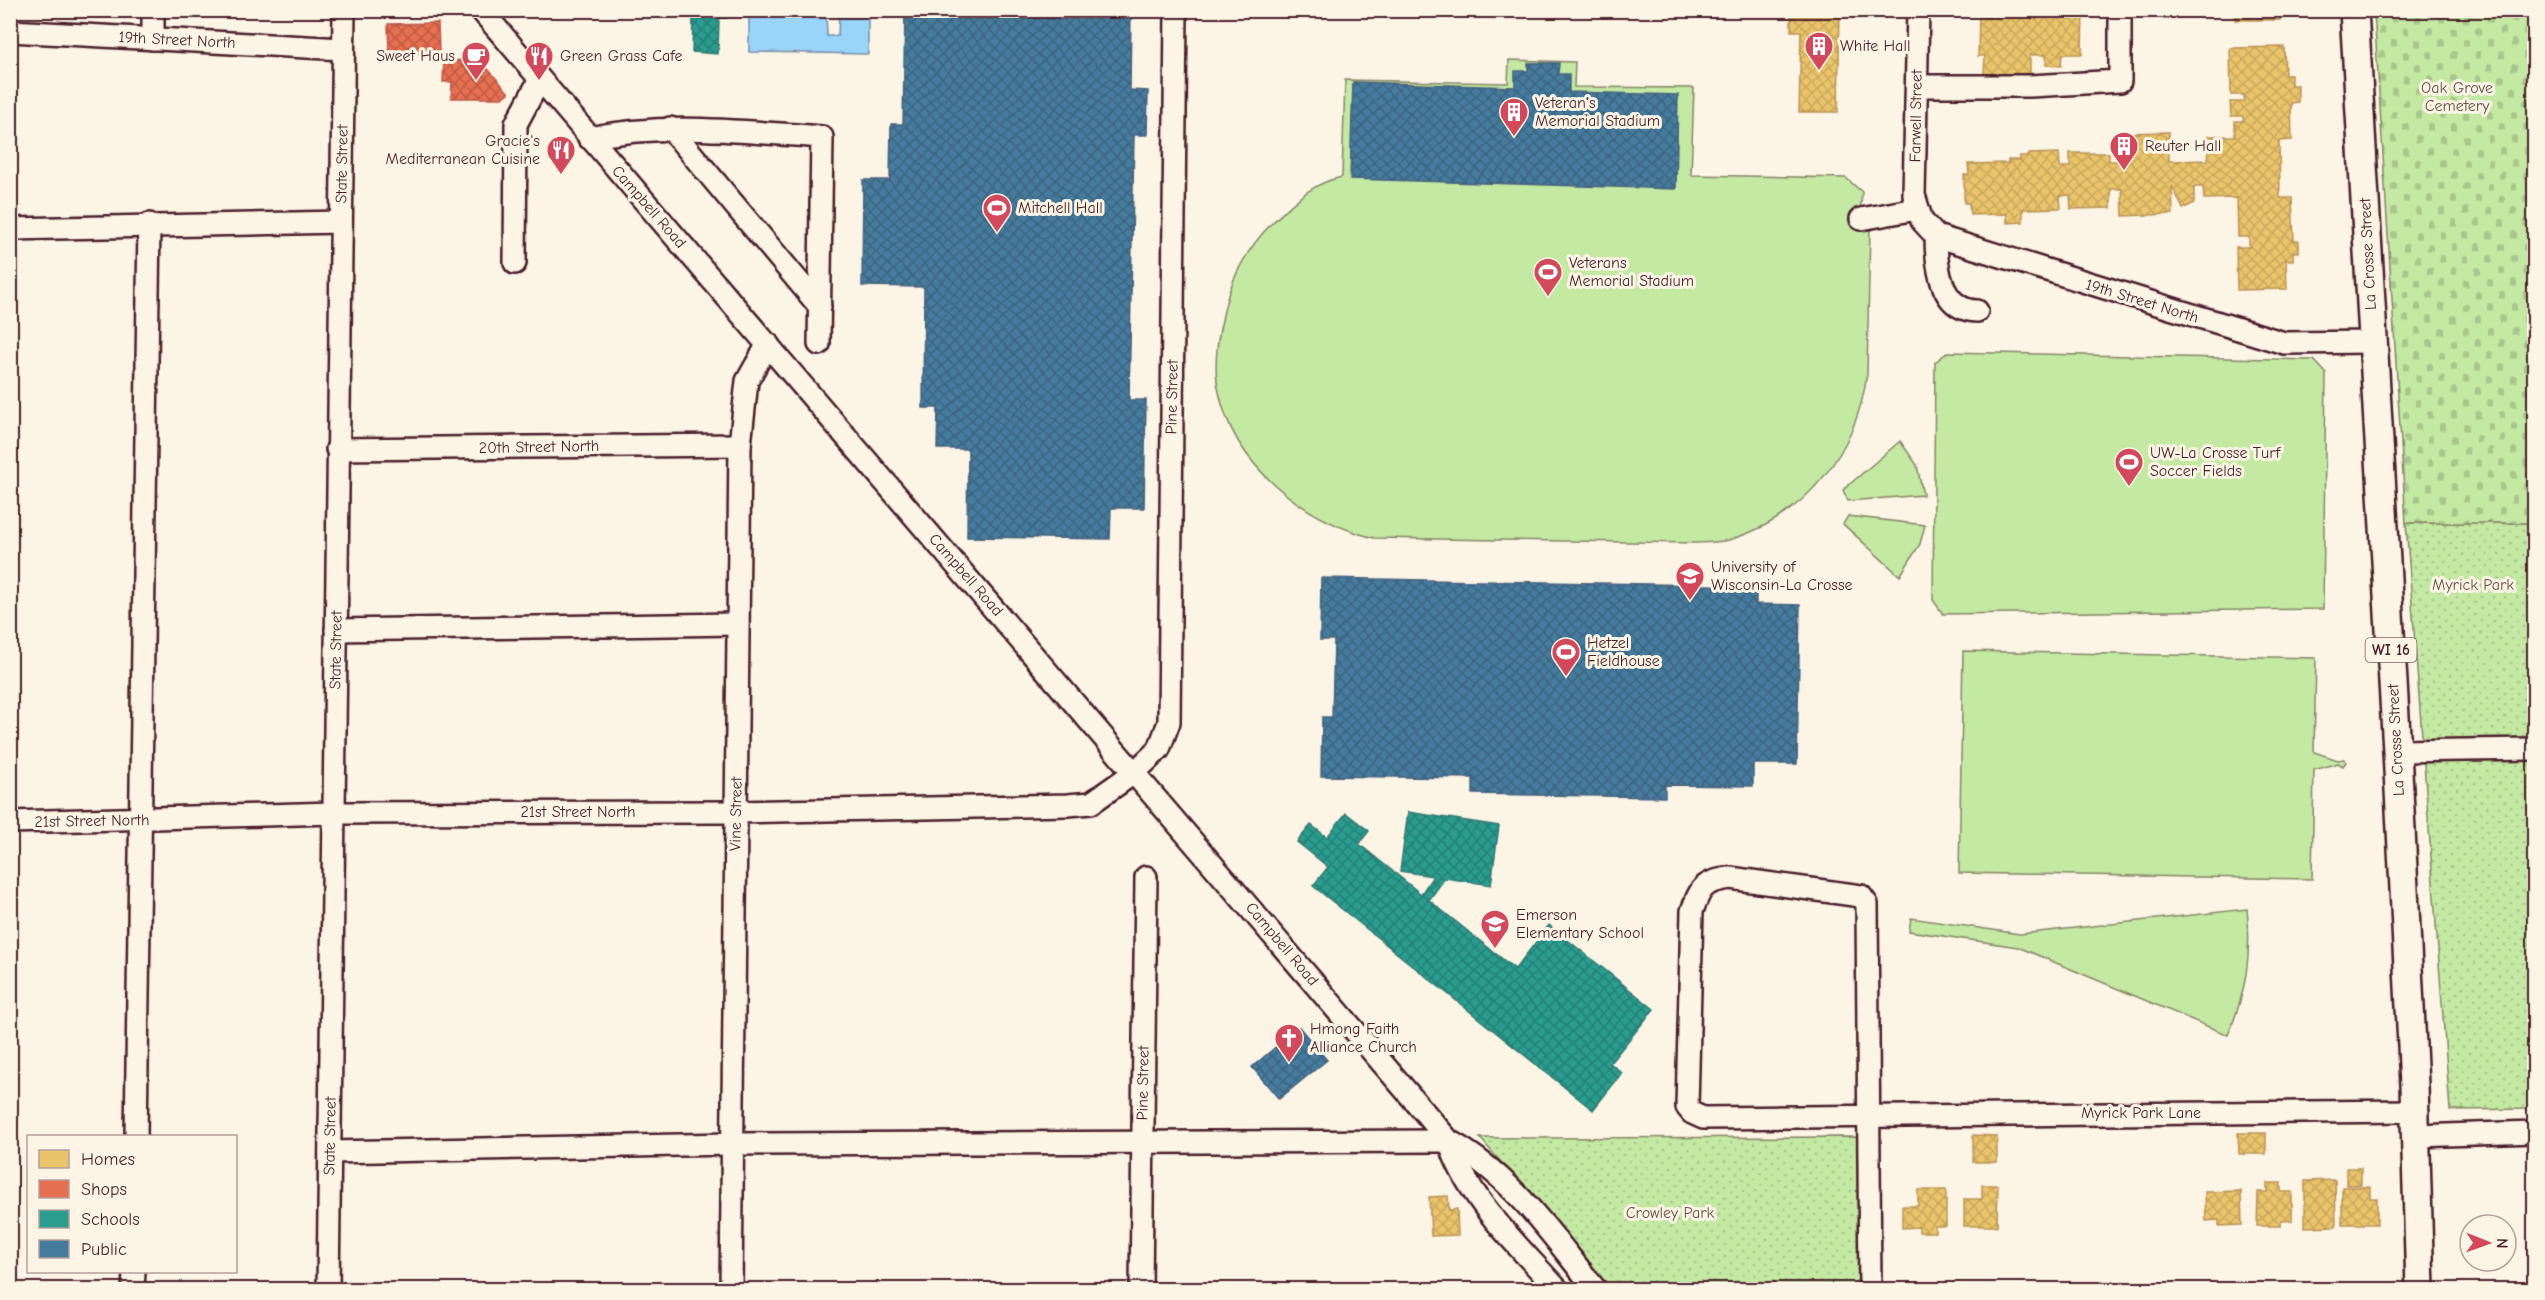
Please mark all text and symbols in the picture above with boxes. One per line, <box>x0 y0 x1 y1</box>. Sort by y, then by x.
street label: 19th Street North <box>118 28 236 52</box>
building icon: White Hall <box>1803 30 1835 72</box>
place label: White Hall <box>1840 37 1910 55</box>
cafe icon: Sweet Haus <box>460 40 492 82</box>
restaurant icon: Green Grass Cafe <box>523 40 555 82</box>
place label: Sweet Haus <box>376 47 455 65</box>
place label: Green Grass Cafe <box>560 47 682 65</box>
street label: Farwell Street <box>1906 69 1926 162</box>
park label: Oak Grove Cemetery <box>2421 79 2493 115</box>
place label: Veteran's Memorial Stadium <box>1535 94 1660 130</box>
building icon: Veteran's Memorial Stadium <box>1498 96 1530 138</box>
street label: State Street <box>332 124 352 204</box>
building icon: Reuter Hall <box>2108 130 2140 172</box>
place label: Gracie's Mediterranean Cuisine <box>386 132 540 168</box>
restaurant icon: Gracie's Mediterranean Cuisine <box>545 134 577 176</box>
place label: Reuter Hall <box>2145 137 2221 155</box>
street label: Campbell Road <box>608 162 690 252</box>
sports icon: Mitchell Hall <box>981 192 1013 234</box>
street label: La Crosse Street <box>2356 197 2380 311</box>
place label: Mitchell Hall <box>1018 199 1103 217</box>
place label: Veterans Memorial Stadium <box>1569 254 1694 290</box>
sports icon: Veterans Memorial Stadium <box>1532 256 1564 298</box>
street label: 19th Street North <box>2083 275 2201 327</box>
street label: Pine Street <box>1162 359 1182 435</box>
street label: 20th Street North <box>479 437 599 457</box>
place label: UW-La Crosse Turf Soccer Fields <box>2150 444 2282 480</box>
sports icon: UW-La Crosse Turf Soccer Fields <box>2113 446 2145 488</box>
street label: Campbell Road <box>925 530 1007 620</box>
place label: University of Wisconsin-La Crosse <box>1711 558 1853 594</box>
school or university icon: University of Wisconsin-La Crosse <box>1674 560 1706 602</box>
park label: Myrick Park <box>2432 576 2514 594</box>
street label: State Street <box>326 610 346 690</box>
place label: Hetzel Fieldhouse <box>1587 634 1660 670</box>
sports icon: Hetzel Fieldhouse <box>1550 636 1582 678</box>
road number: WI 16 <box>2366 638 2416 662</box>
street label: La Crosse Street <box>2384 683 2408 797</box>
street label: Vine Street <box>726 776 746 851</box>
street label: 21st Street North <box>520 803 636 821</box>
street label: 21st Street North <box>34 811 150 831</box>
street label: Campbell Road <box>1242 899 1322 989</box>
place label: Emerson Elementary School <box>1516 906 1644 942</box>
school or university icon: Emerson Elementary School <box>1479 908 1511 950</box>
place label: Hmong Faith Alliance Church <box>1310 1020 1417 1056</box>
church icon: Hmong Faith Alliance Church <box>1273 1022 1305 1064</box>
street label: Pine Street <box>1133 1045 1153 1121</box>
street label: State Street <box>320 1096 340 1176</box>
street label: Myrick Park Lane <box>2081 1104 2201 1122</box>
legend <box>27 1135 237 1273</box>
text: Homes <box>81 1149 135 1170</box>
text: Shops <box>81 1179 127 1200</box>
park label: Crowley Park <box>1626 1204 1714 1222</box>
text: Schools <box>81 1209 140 1230</box>
north arrow <box>2458 1213 2518 1273</box>
text: N <box>2493 1238 2511 1249</box>
text: Public <box>81 1239 127 1260</box>

